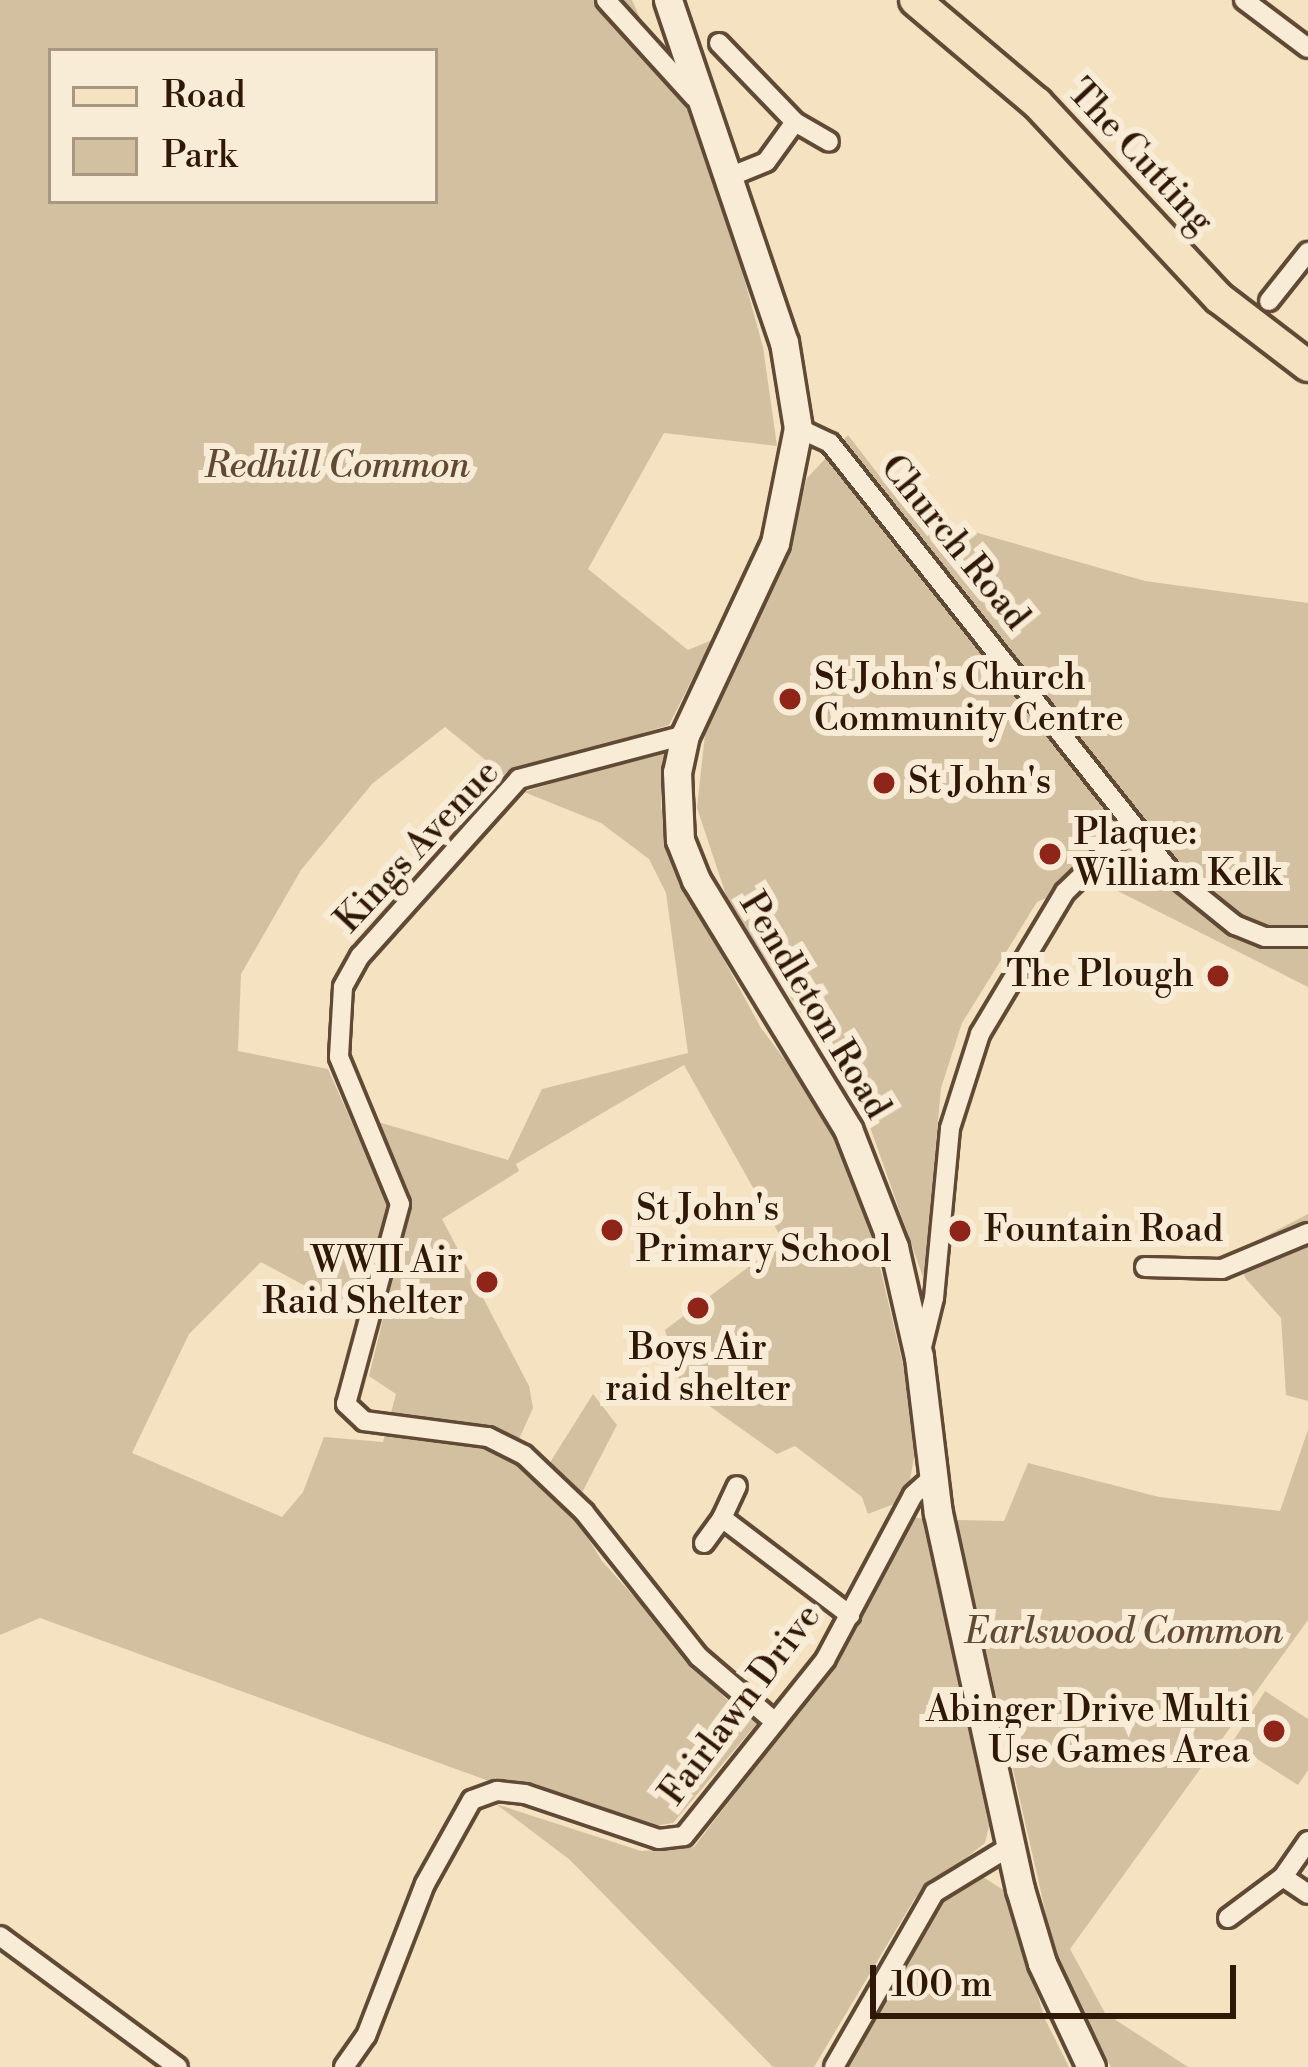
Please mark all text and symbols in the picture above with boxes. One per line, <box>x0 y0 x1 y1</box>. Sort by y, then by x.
legend <box>48 48 438 204</box>
street label: The Cutting <box>1058 71 1222 243</box>
text: Road <box>162 74 245 119</box>
text: Park <box>162 134 237 179</box>
park label: Redhill Common <box>204 445 470 489</box>
street label: Church Road <box>870 447 1038 639</box>
place label: St John's Church Community Centre <box>814 656 1124 741</box>
marker: St John's Church Community Centre <box>777 686 803 712</box>
street label: Kings Avenue <box>327 752 509 942</box>
place label: St John's <box>908 761 1051 805</box>
marker: St John's <box>871 770 897 796</box>
place label: Plaque: William Kelk <box>1074 811 1281 896</box>
marker: Plaque: William Kelk <box>1037 841 1063 867</box>
street label: Pendleton Road <box>730 885 898 1127</box>
place label: The Plough <box>1006 954 1194 998</box>
marker: The Plough <box>1205 963 1231 989</box>
place label: St John's Primary School <box>636 1187 891 1272</box>
place label: Fountain Road <box>984 1209 1223 1253</box>
marker: St John's Primary School <box>599 1217 625 1243</box>
marker: Fountain Road <box>947 1218 973 1244</box>
place label: WWII Air Raid Shelter <box>262 1239 463 1324</box>
marker: WWII Air Raid Shelter <box>474 1269 500 1295</box>
marker: Boys Air raid shelter <box>685 1295 711 1321</box>
place label: Boys Air raid shelter <box>605 1326 791 1411</box>
street label: Fairlawn Drive <box>651 1596 831 1814</box>
park label: Earlswood Common <box>965 1611 1283 1655</box>
place label: Abinger Drive Multi Use Games Area <box>926 1688 1250 1773</box>
marker: Abinger Drive Multi Use Games Area <box>1261 1718 1287 1744</box>
scale bar <box>876 1941 1242 2015</box>
text: 100 m <box>891 1963 992 2008</box>

